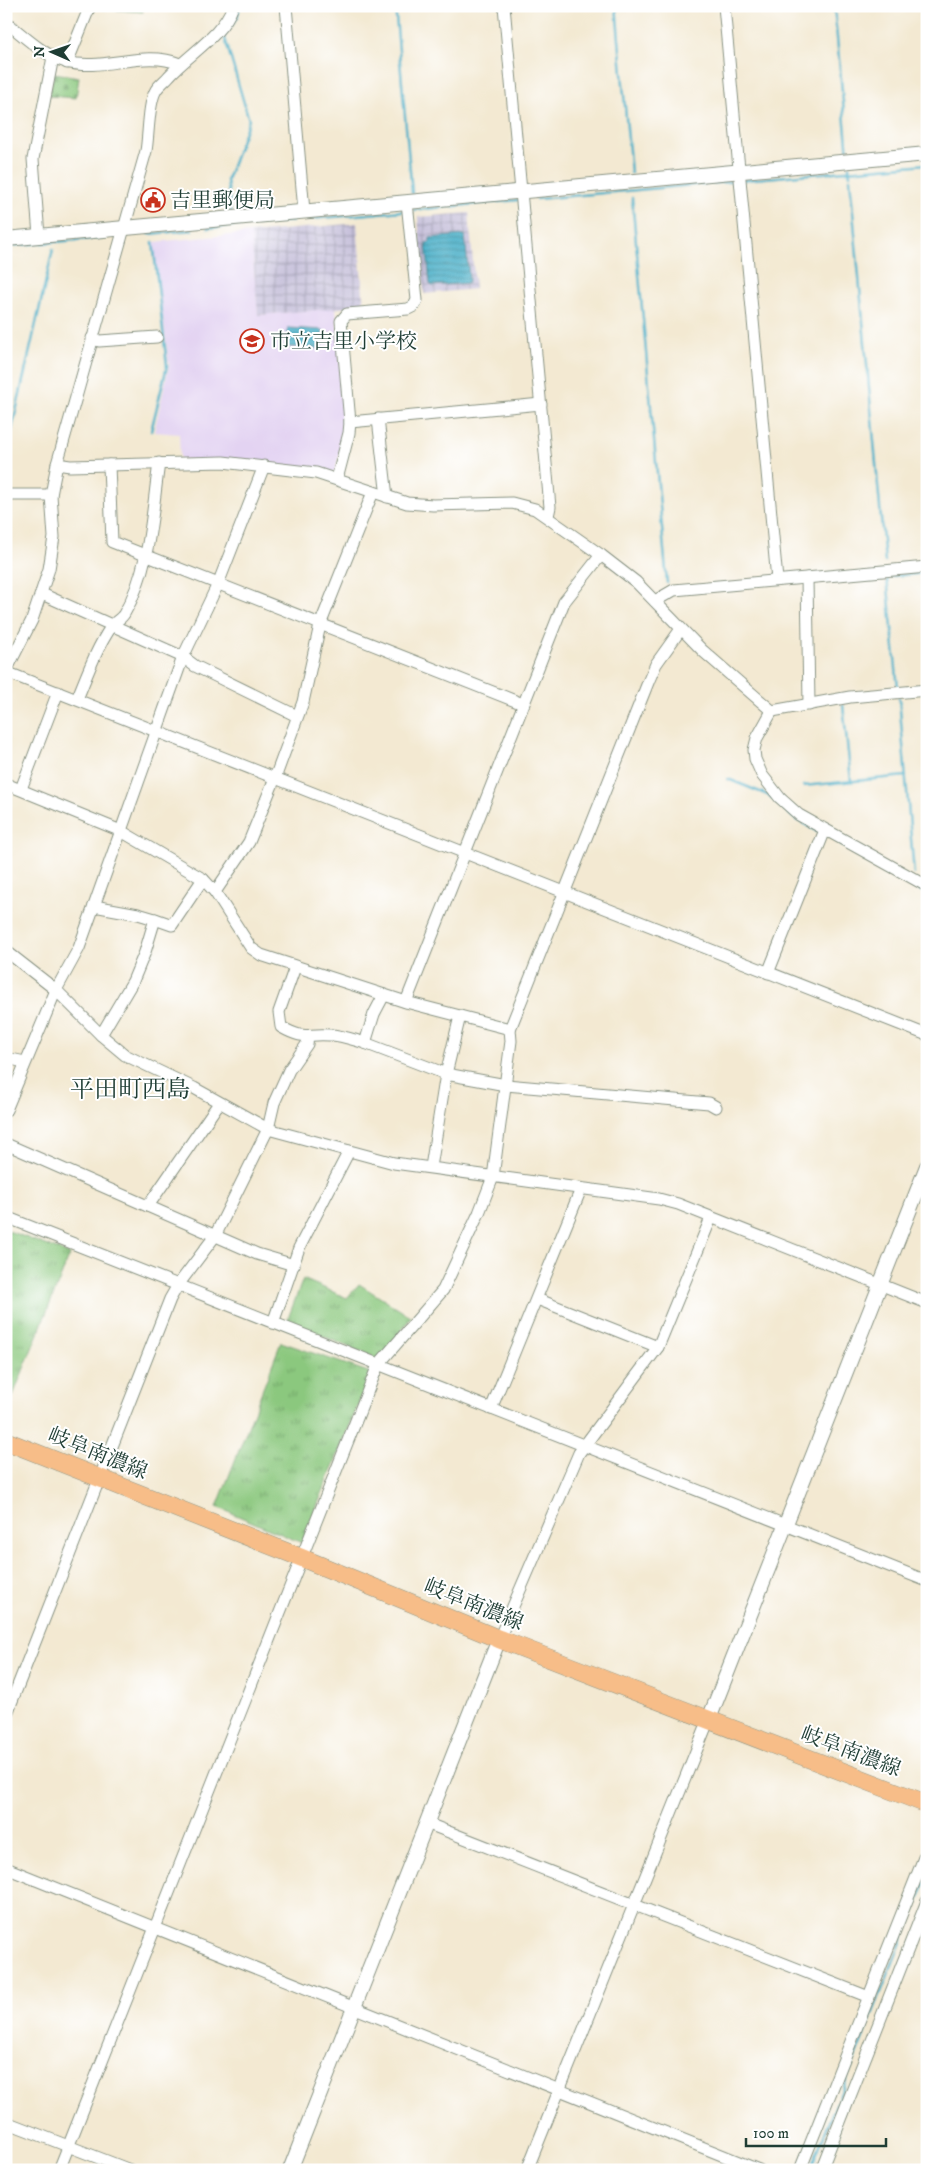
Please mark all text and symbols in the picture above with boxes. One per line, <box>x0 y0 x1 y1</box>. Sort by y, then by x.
north arrow <box>28 28 78 78</box>
text: N <box>31 45 49 58</box>
public building icon: 吉里郵便局 <box>140 187 166 213</box>
place label: 吉里郵便局 <box>170 188 275 214</box>
school or university icon: 市立吉里小学校 <box>239 328 265 354</box>
place label: 市立吉里小学校 <box>270 329 417 355</box>
district label: 平田町西島 <box>70 1075 190 1105</box>
street label: 岐阜南濃線 <box>44 1422 151 1486</box>
street label: 岐阜南濃線 <box>420 1573 527 1637</box>
street label: 岐阜南濃線 <box>797 1721 904 1783</box>
scale bar <box>746 2116 886 2148</box>
text: 100 m <box>753 2124 789 2143</box>

